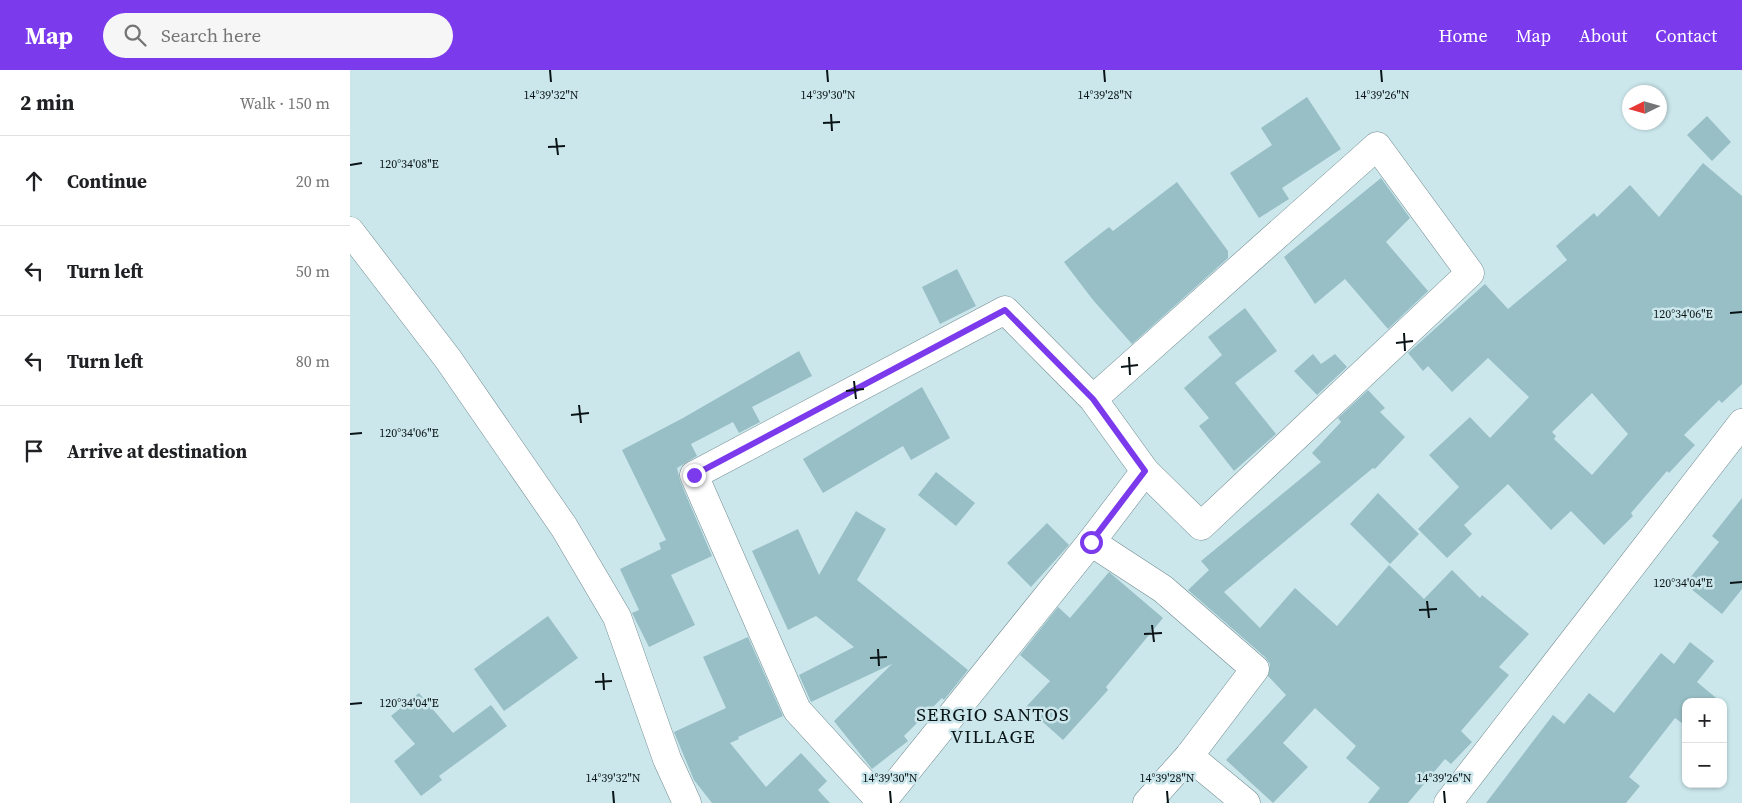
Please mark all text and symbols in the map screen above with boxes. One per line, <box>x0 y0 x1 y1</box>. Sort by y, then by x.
search box <box>103 13 453 58</box>
text: Map <box>25 19 73 52</box>
icon: search <box>121 21 149 49</box>
text: Search here <box>161 22 261 48</box>
text: Home <box>1439 23 1488 48</box>
text: Map <box>1516 23 1551 48</box>
text: About <box>1579 23 1627 48</box>
text: Contact <box>1655 23 1717 48</box>
north arrow <box>1622 85 1667 130</box>
text: 14°39'32"N <box>523 87 579 103</box>
text: 14°39'30"N <box>800 87 856 103</box>
text: 14°39'28"N <box>1077 87 1133 103</box>
text: 14°39'26"N <box>1354 87 1410 103</box>
text: 2 min <box>20 88 75 117</box>
text: Walk · 150 m <box>240 92 330 114</box>
text: 120°34'08"E <box>379 156 439 172</box>
icon: ahead <box>20 167 48 195</box>
text: Continue <box>67 168 147 194</box>
text: 20 m <box>296 170 330 192</box>
icon: left <box>20 257 48 285</box>
text: Turn left <box>67 258 143 284</box>
text: 50 m <box>296 260 330 282</box>
text: 120°34'06"E <box>1653 306 1713 322</box>
icon: left <box>20 347 48 375</box>
text: Turn left <box>67 348 143 374</box>
text: 80 m <box>296 350 330 372</box>
text: 120°34'06"E <box>379 425 439 441</box>
icon: arrive <box>20 437 48 465</box>
text: Arrive at destination <box>67 438 247 464</box>
route end <box>683 464 706 487</box>
route start <box>1080 531 1103 554</box>
text: 120°34'04"E <box>1653 575 1713 591</box>
text: 120°34'04"E <box>379 695 439 711</box>
map controls <box>1682 698 1727 788</box>
button: + <box>1682 698 1727 743</box>
district label: SERGIO SANTOS VILLAGE <box>916 701 1070 749</box>
button: − <box>1682 743 1727 788</box>
text: 14°39'32"N <box>585 770 641 786</box>
text: 14°39'30"N <box>862 770 918 786</box>
text: 14°39'28"N <box>1139 770 1195 786</box>
text: 14°39'26"N <box>1416 770 1472 786</box>

